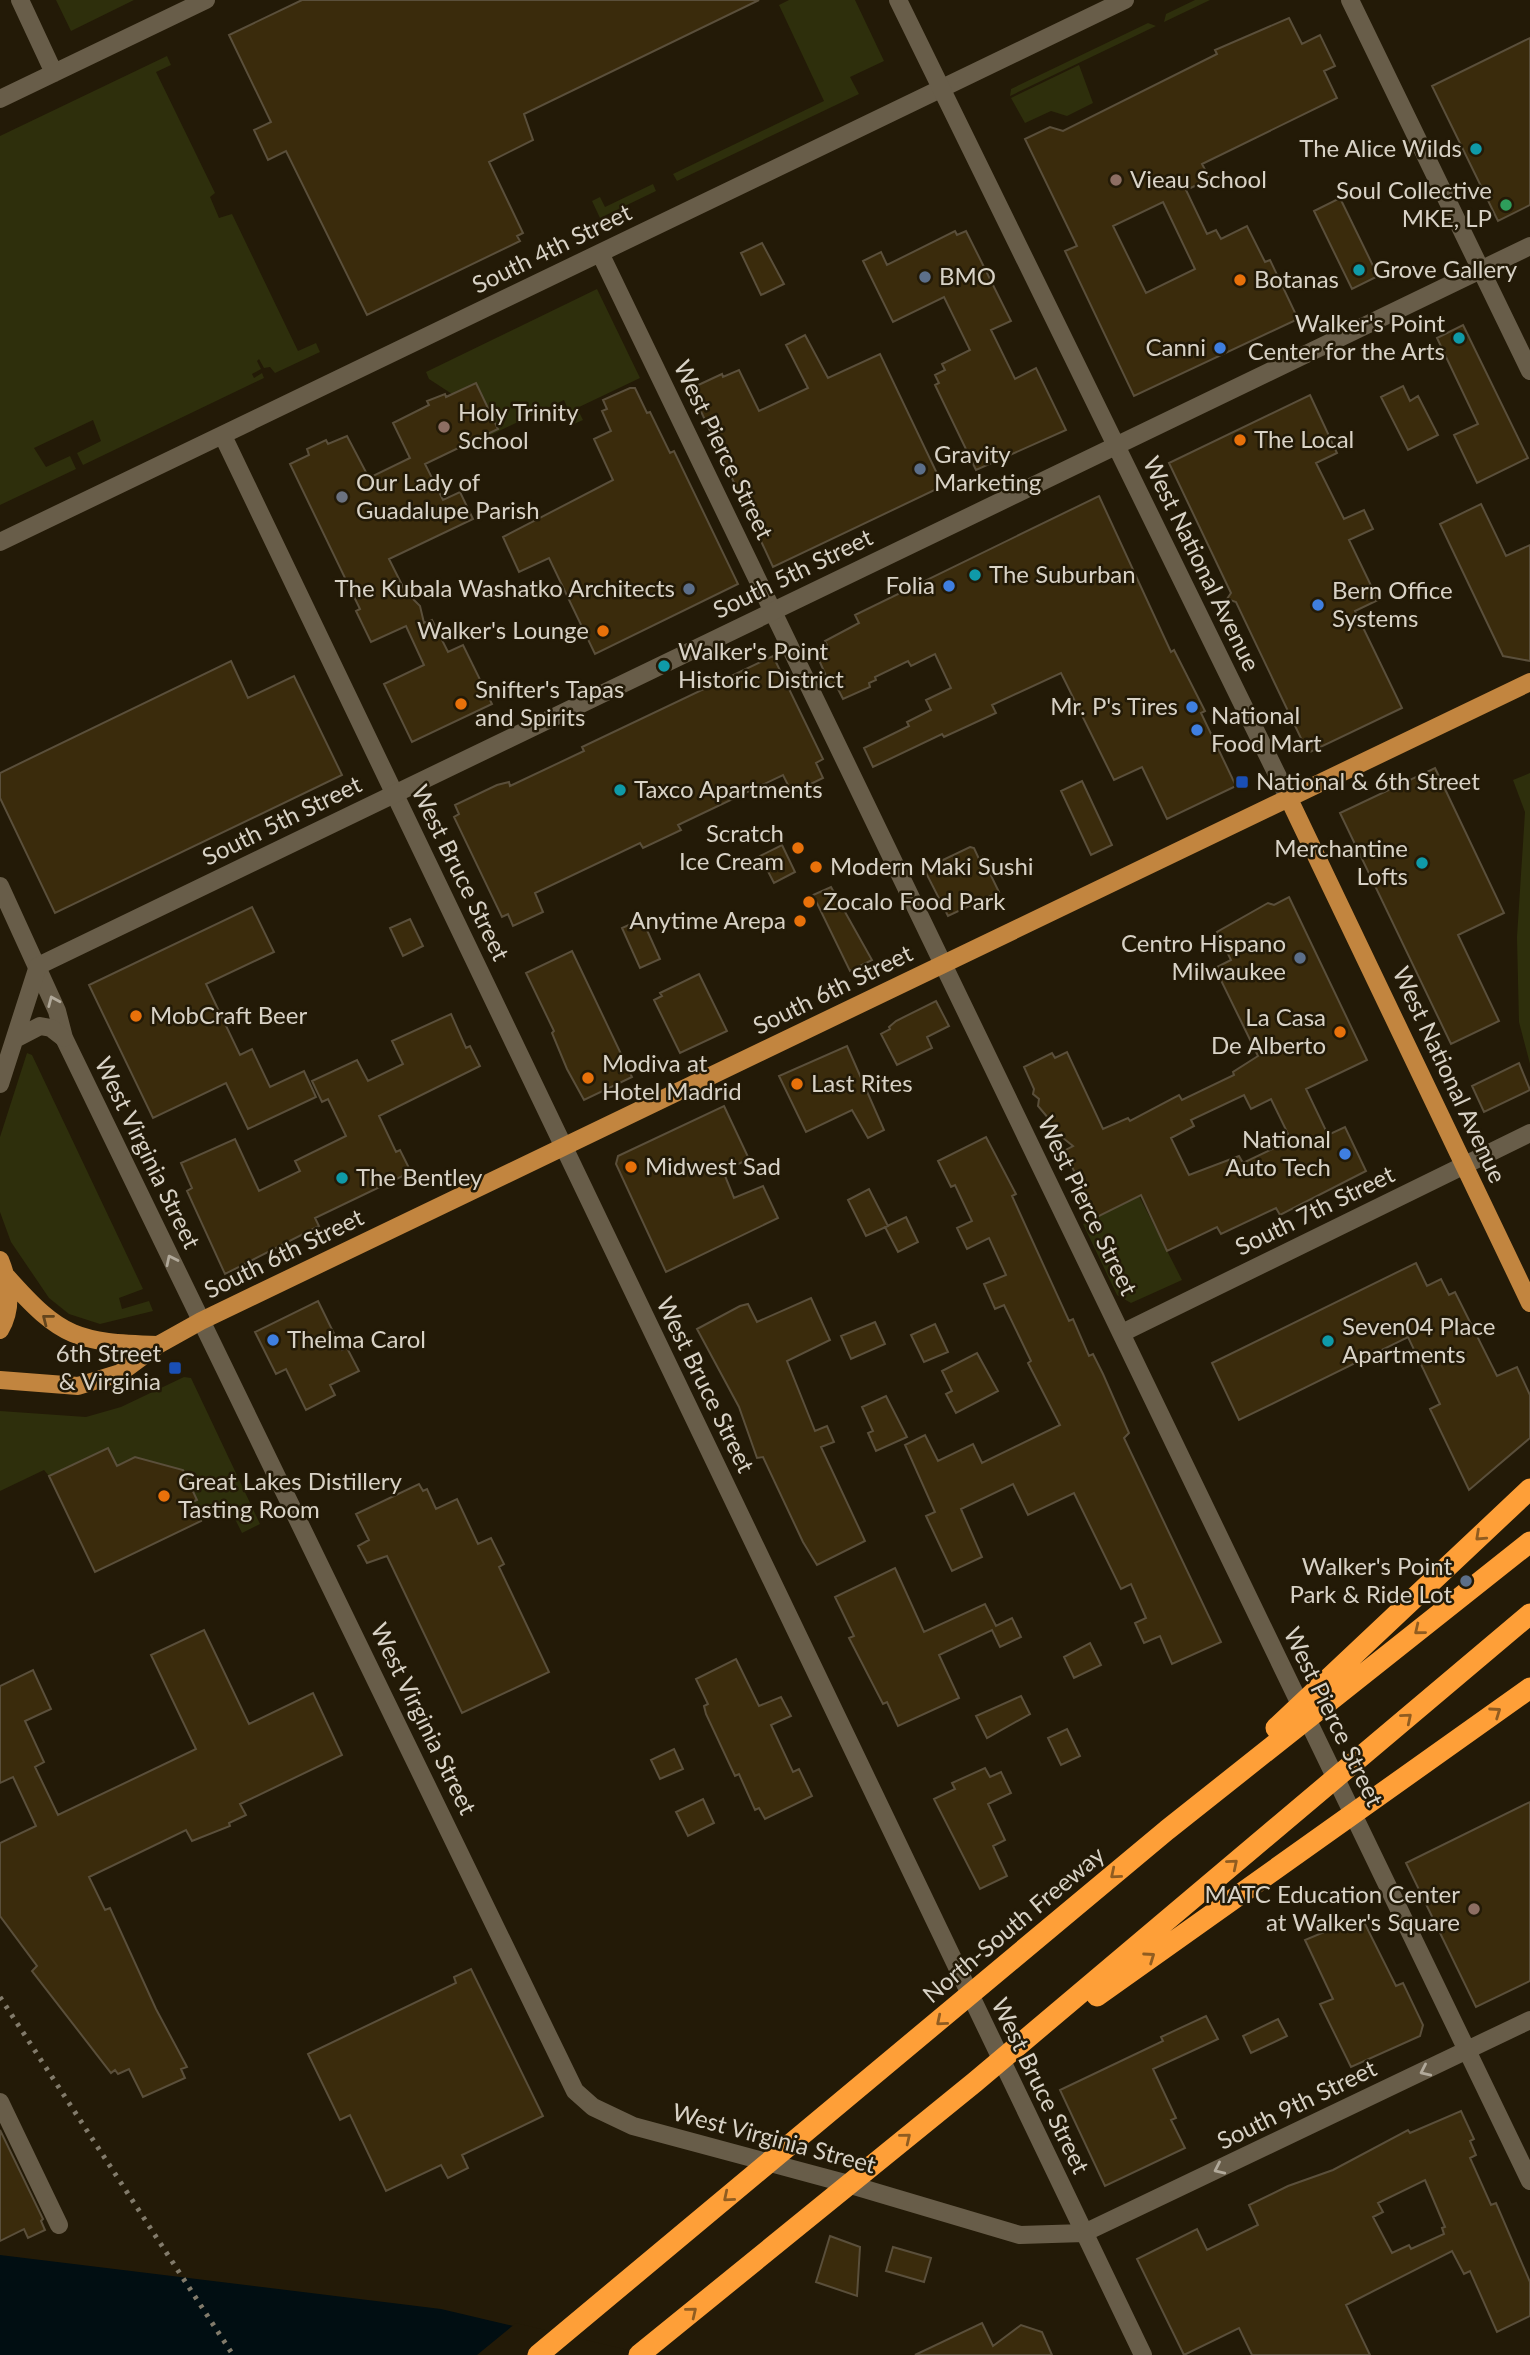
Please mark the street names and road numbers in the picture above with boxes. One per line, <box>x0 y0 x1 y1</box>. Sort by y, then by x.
street label: South 4th Street <box>467 196 636 299</box>
street label: West Pierce Street <box>668 355 780 544</box>
street label: West National Avenue <box>1138 451 1267 675</box>
street label: South 5th Street <box>708 521 877 624</box>
street label: South 5th Street <box>197 768 366 871</box>
street label: West Bruce Street <box>406 780 517 965</box>
street label: South 6th Street <box>748 937 917 1040</box>
street label: West National Avenue <box>1388 962 1513 1187</box>
street label: West Virginia Street <box>89 1052 207 1253</box>
street label: West Pierce Street <box>1032 1111 1144 1300</box>
street label: South 7th Street <box>1230 1158 1399 1261</box>
street label: South 6th Street <box>199 1201 368 1304</box>
street label: West Bruce Street <box>651 1292 762 1477</box>
street label: West Virginia Street <box>365 1618 483 1819</box>
street label: West Pierce Street <box>1278 1622 1390 1811</box>
street label: North-South Freeway <box>916 1839 1110 2008</box>
street label: West Bruce Street <box>986 1993 1097 2178</box>
street label: South 9th Street <box>1212 2052 1381 2155</box>
street label: West Virginia Street <box>669 2096 880 2179</box>

